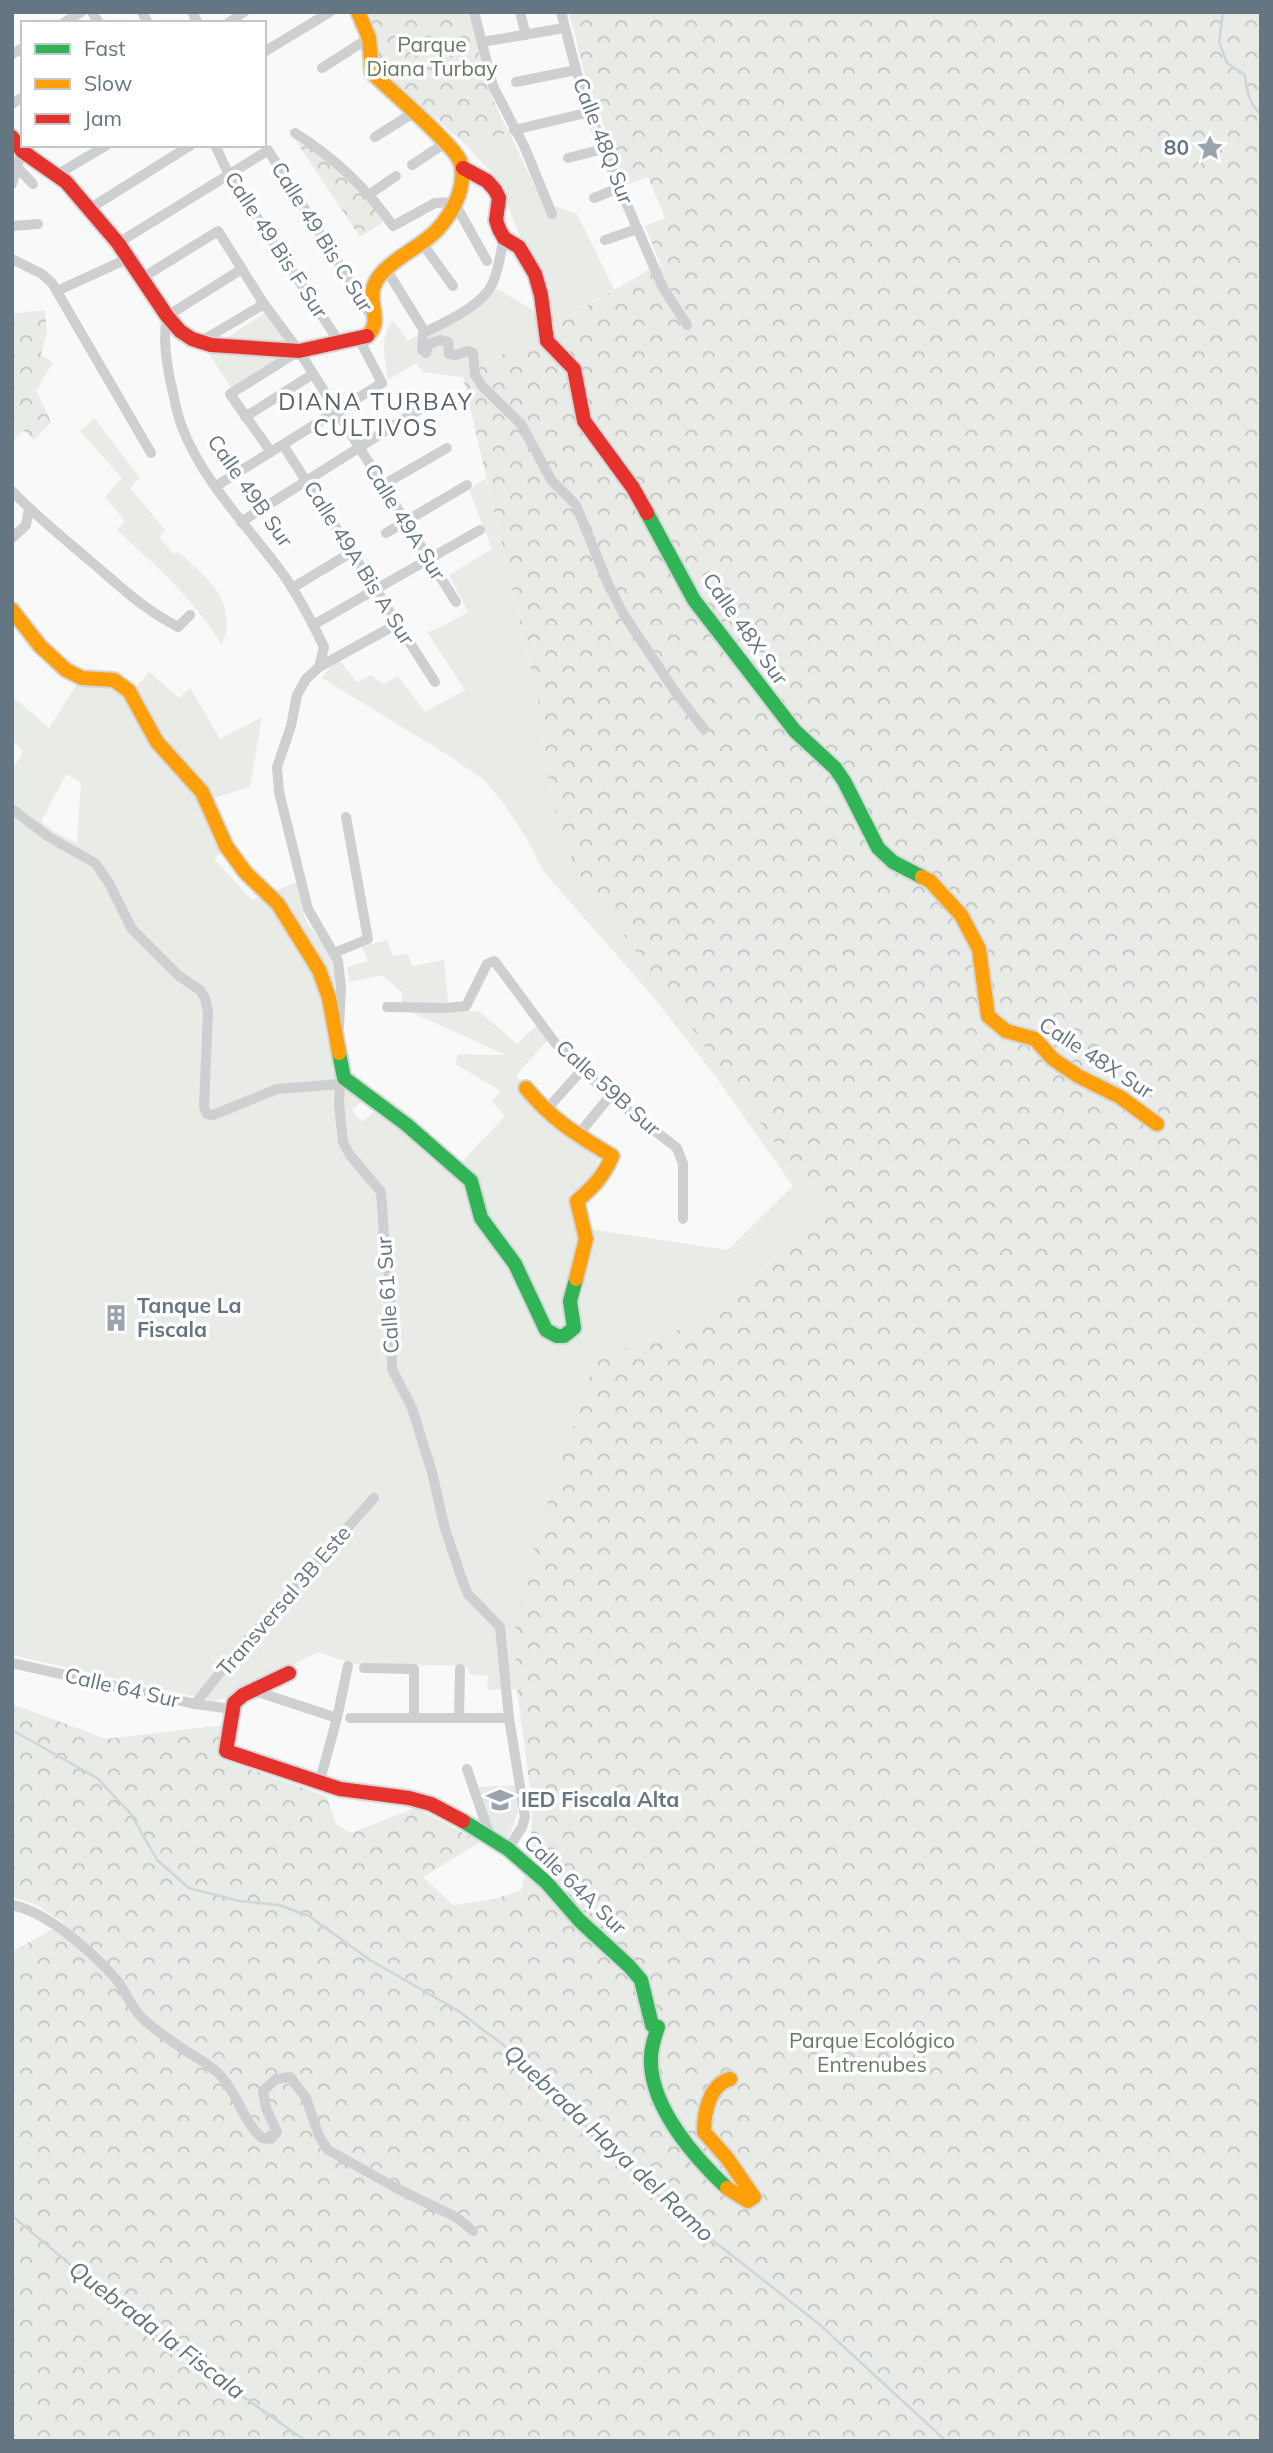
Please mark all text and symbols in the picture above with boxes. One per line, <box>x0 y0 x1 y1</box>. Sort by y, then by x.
legend <box>21 21 266 147</box>
park label: Parque Diana Turbay <box>367 31 497 81</box>
text: Fast <box>84 35 126 61</box>
text: Slow <box>84 70 132 96</box>
street label: Calle 48Q Sur <box>568 74 640 208</box>
text: Jam <box>84 105 122 131</box>
place icon: 80 <box>1195 133 1225 163</box>
place label: 80 <box>1164 134 1189 160</box>
street label: Calle 49 Bis C Sur <box>266 157 380 317</box>
street label: Calle 49 Bis F Sur <box>220 166 334 323</box>
district label: DIANA TURBAY CULTIVOS <box>278 387 474 442</box>
street label: Calle 49B Sur <box>203 429 299 552</box>
street label: Calle 49A Sur <box>360 458 452 585</box>
street label: Calle 49A Bis A Sur <box>299 476 421 650</box>
street label: Calle 48X Sur <box>698 567 794 690</box>
street label: Calle 48X Sur <box>1035 1011 1159 1104</box>
street label: Calle 59B Sur <box>551 1034 666 1141</box>
street label: Calle 61 Sur <box>370 1235 404 1354</box>
place label: Tanque La Fiscala <box>137 1292 242 1342</box>
building icon: Tanque La Fiscala <box>101 1303 131 1333</box>
street label: Transversal 3B Este <box>211 1520 356 1681</box>
street label: Calle 64 Sur <box>62 1661 183 1713</box>
school or university icon: IED Fiscala Alta <box>485 1785 515 1815</box>
place label: IED Fiscala Alta <box>521 1786 679 1812</box>
street label: Calle 64A Sur <box>519 1829 633 1940</box>
park label: Parque Ecológico Entrenubes <box>789 2027 955 2077</box>
water label: Quebrada Haya del Ramo <box>498 2038 720 2248</box>
water label: Quebrada la Fiscala <box>64 2254 251 2405</box>

